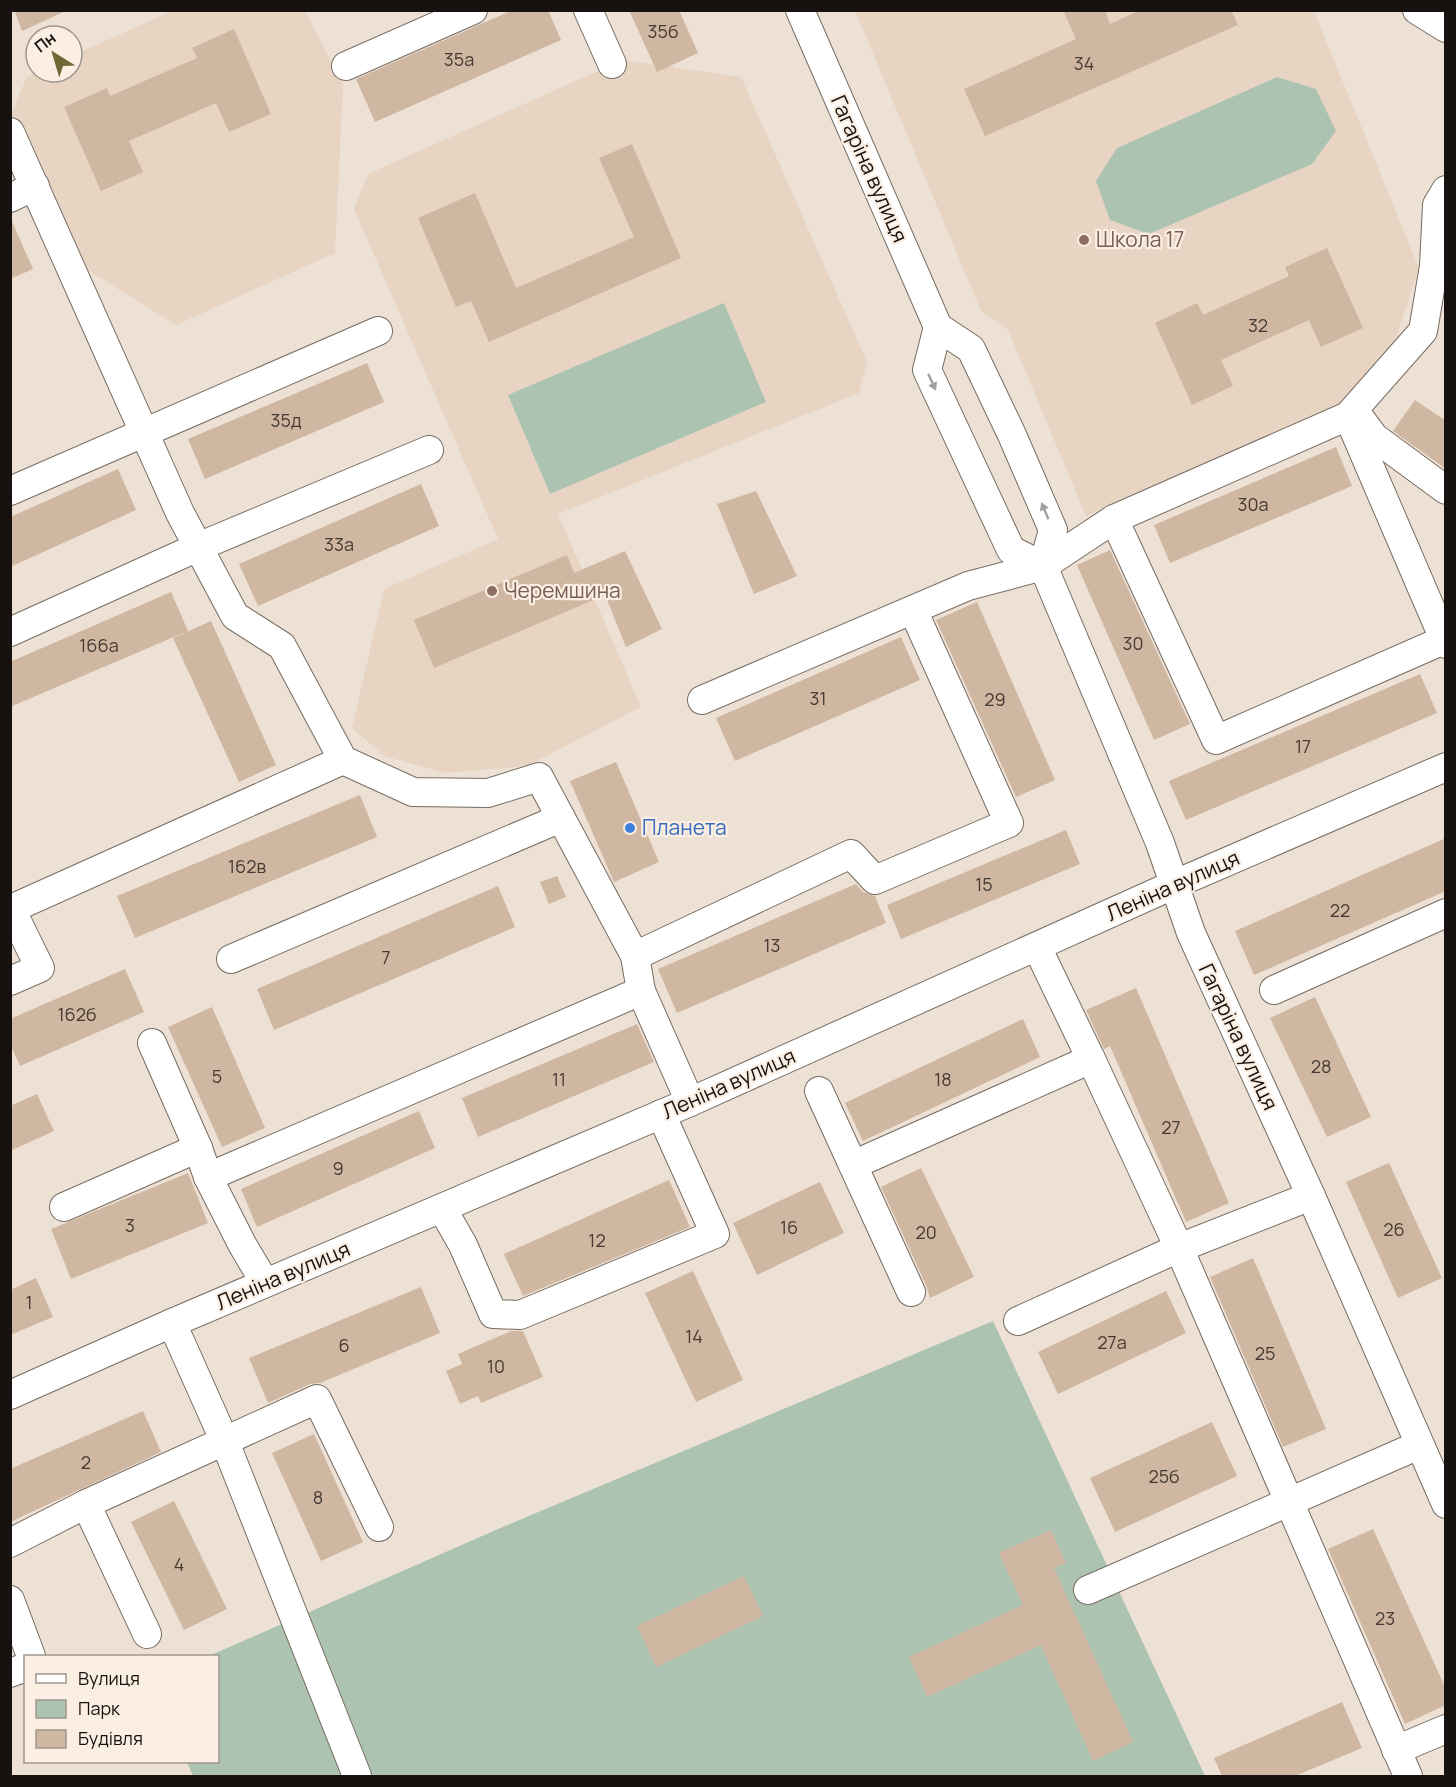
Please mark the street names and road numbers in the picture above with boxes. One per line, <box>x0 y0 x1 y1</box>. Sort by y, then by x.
street label: Гагаріна вулиця <box>825 91 915 247</box>
street label: Леніна вулиця <box>1102 843 1244 927</box>
street label: Гагаріна вулиця <box>1193 959 1285 1114</box>
street label: Леніна вулиця <box>658 1041 800 1125</box>
street label: Леніна вулиця <box>211 1234 354 1316</box>

